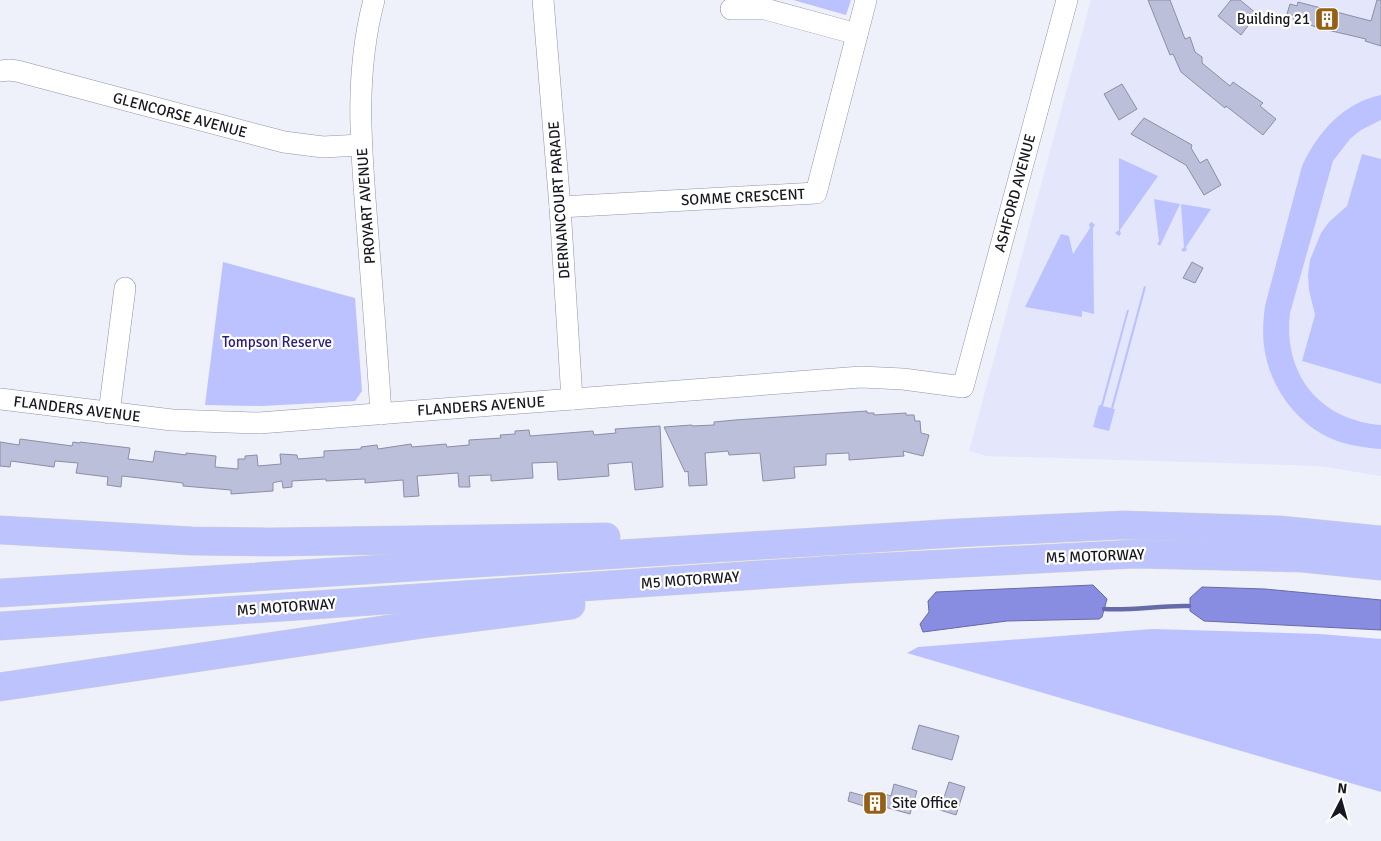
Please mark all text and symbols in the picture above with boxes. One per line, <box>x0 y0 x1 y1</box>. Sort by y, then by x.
building icon: Building 21 <box>1314 6 1340 32</box>
place label: Building 21 <box>1237 10 1310 28</box>
street label: GLENCORSE AVENUE <box>111 88 249 142</box>
street label: DERNANCOURT PARADE <box>545 120 573 280</box>
street label: ASHFORD AVENUE <box>991 132 1039 254</box>
street label: PROYART AVENUE <box>353 147 379 265</box>
street label: SOMME CRESCENT <box>681 185 806 209</box>
park label: Tompson Reserve <box>222 333 332 351</box>
street label: FLANDERS AVENUE <box>12 392 142 426</box>
street label: FLANDERS AVENUE <box>417 393 545 419</box>
street label: M5 MOTORWAY <box>1045 545 1145 567</box>
street label: M5 MOTORWAY <box>640 568 740 592</box>
street label: M5 MOTORWAY <box>236 595 336 619</box>
north arrow <box>1316 776 1366 826</box>
text: N <box>1337 780 1348 798</box>
building icon: Site Office <box>862 790 888 816</box>
place label: Site Office <box>892 794 958 812</box>

